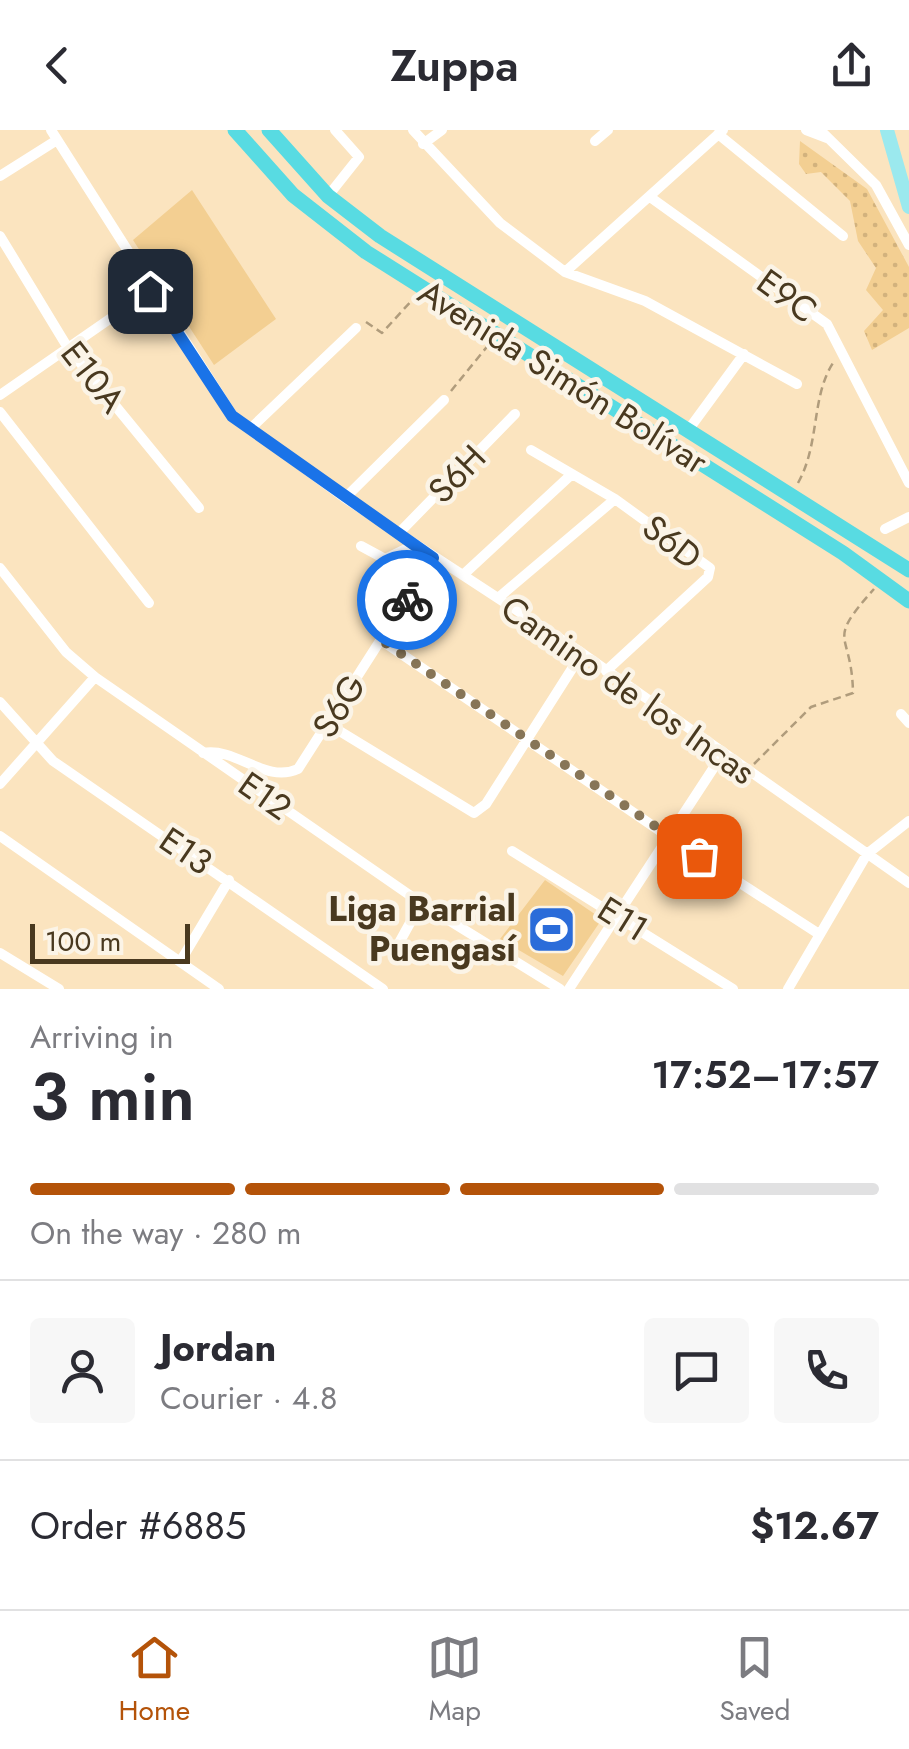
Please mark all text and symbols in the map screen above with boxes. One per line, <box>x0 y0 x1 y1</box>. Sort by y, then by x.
text: Zuppa <box>390 33 519 98</box>
icon: back <box>30 38 85 93</box>
icon: share <box>824 38 879 93</box>
pin <box>108 249 193 334</box>
street label: E9C <box>747 257 827 335</box>
icon: home <box>123 264 178 319</box>
street label: Avenida Simón Bolívar <box>409 268 717 486</box>
street label: E10A <box>49 330 137 424</box>
street label: S6H <box>417 433 497 515</box>
street label: S6D <box>632 503 712 581</box>
courier <box>357 550 457 650</box>
icon: bike <box>380 573 435 628</box>
street label: Camino de los Incas <box>491 583 765 797</box>
street label: S6G <box>300 665 378 747</box>
street label: E12 <box>228 760 302 832</box>
pin <box>657 814 742 899</box>
street label: E13 <box>150 815 222 887</box>
icon: bag <box>672 829 727 884</box>
place label: Liga Barrial Puengasí <box>328 884 517 974</box>
street label: E11 <box>588 884 658 954</box>
sports icon: Liga Barrial Puengasí <box>525 903 577 955</box>
scale bar <box>30 919 190 964</box>
text: 100 m <box>45 921 121 962</box>
text: Arriving in <box>30 1014 174 1060</box>
text: 17:52–17:57 <box>651 1047 879 1102</box>
text: 3 min <box>30 1050 195 1144</box>
text: On the way · 280 m <box>30 1210 302 1256</box>
button: person <box>30 1318 135 1423</box>
button: chat <box>644 1318 749 1423</box>
button: phone <box>774 1318 879 1423</box>
text: Jordan <box>160 1320 276 1375</box>
text: Courier · 4.8 <box>160 1375 337 1421</box>
text: Order #6885 <box>30 1498 247 1553</box>
text: $12.67 <box>751 1498 879 1553</box>
tab: Home <box>119 1630 190 1731</box>
tab: Map <box>427 1630 482 1731</box>
tab: Saved <box>719 1630 790 1731</box>

